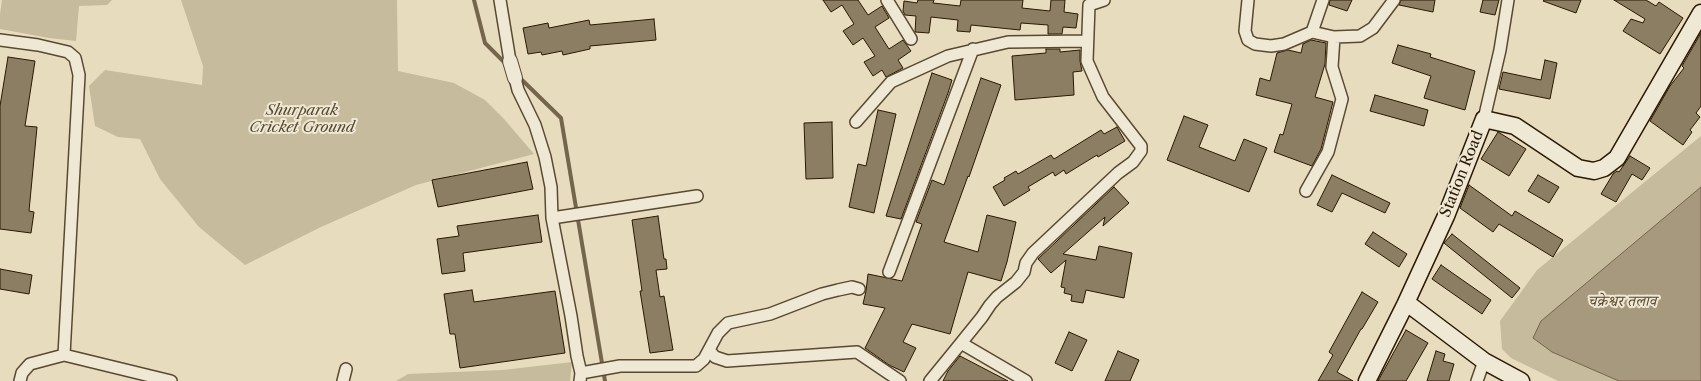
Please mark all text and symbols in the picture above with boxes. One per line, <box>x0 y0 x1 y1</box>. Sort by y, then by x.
park label: Shurparak Cricket Ground <box>249 102 355 137</box>
street label: Station Road <box>1436 128 1488 220</box>
park label: चक्रेश्वर तलाव <box>1588 293 1656 311</box>

